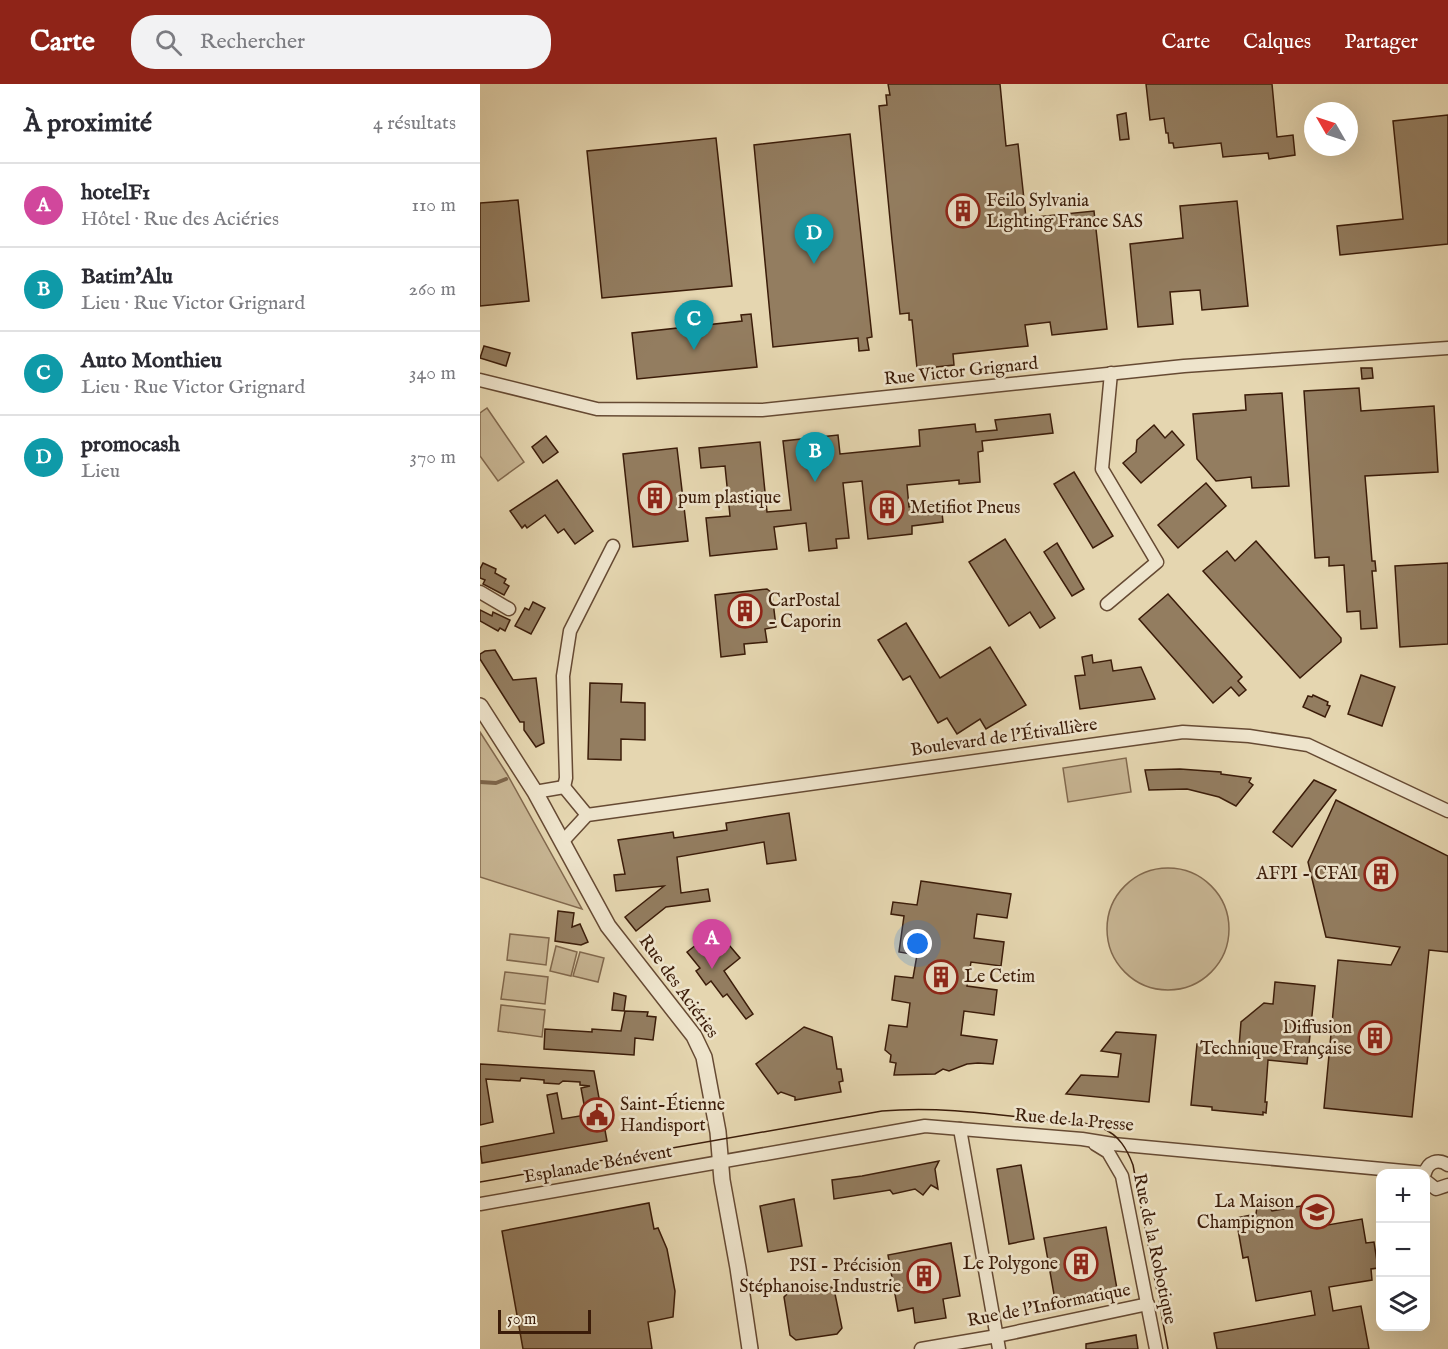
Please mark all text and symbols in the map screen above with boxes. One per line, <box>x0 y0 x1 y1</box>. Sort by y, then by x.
search box <box>131 15 551 69</box>
text: Carte <box>30 25 95 60</box>
icon: search <box>152 26 185 59</box>
text: Rechercher <box>200 28 305 56</box>
text: Carte <box>1161 29 1210 56</box>
text: Calques <box>1243 29 1311 56</box>
text: Partager <box>1344 29 1418 56</box>
north arrow <box>1304 102 1358 156</box>
text: À proximité <box>24 107 152 140</box>
text: 4 résultats <box>373 111 456 136</box>
text: hotelF1 <box>81 179 150 207</box>
place label: Feilo Sylvania Lighting France SAS <box>986 190 1143 234</box>
text: A <box>37 193 50 218</box>
text: 110 m <box>412 193 456 218</box>
building icon: Feilo Sylvania Lighting France SAS <box>945 193 981 229</box>
text: Hôtel · Rue des Aciéries <box>81 207 279 232</box>
pin: D <box>794 214 834 264</box>
text: Batim'Alu <box>81 263 173 291</box>
text: B <box>37 277 50 302</box>
text: 260 m <box>409 277 456 302</box>
text: Lieu · Rue Victor Grignard <box>81 291 305 316</box>
pin: C <box>674 300 714 350</box>
text: Auto Monthieu <box>81 347 222 375</box>
street label: Rue Victor Grignard <box>883 352 1040 392</box>
text: C <box>36 361 51 386</box>
text: 340 m <box>409 361 456 386</box>
text: Lieu · Rue Victor Grignard <box>81 375 305 400</box>
text: promocash <box>81 431 180 459</box>
pin: B <box>796 432 834 482</box>
text: D <box>35 445 52 470</box>
text: 370 m <box>410 445 456 470</box>
text: Lieu <box>81 459 120 484</box>
building icon: pum plastique <box>637 480 673 516</box>
place label: pum plastique <box>678 487 781 510</box>
building icon: Metifiot Pneus <box>869 490 905 526</box>
place label: Metifiot Pneus <box>910 497 1020 520</box>
place label: CarPostal - Caporin <box>768 590 842 634</box>
building icon: CarPostal - Caporin <box>727 593 763 629</box>
street label: Boulevard de l'Étivallière <box>909 712 1099 762</box>
building icon: AFPI - CFAI <box>1363 856 1399 892</box>
place label: AFPI - CFAI <box>1255 863 1358 886</box>
pin: A <box>692 920 732 969</box>
your location <box>903 929 932 958</box>
street label: Rue des Aciéries <box>633 931 723 1043</box>
building icon: Le Cetim <box>923 959 959 995</box>
place label: Le Cetim <box>964 966 1035 989</box>
place label: Diffusion Technique Française <box>1200 1017 1352 1061</box>
building icon: Diffusion Technique Française <box>1357 1020 1393 1056</box>
place label: Saint-Étienne Handisport <box>620 1092 725 1138</box>
public building icon: Saint-Étienne Handisport <box>579 1097 615 1133</box>
street label: Rue de la Presse <box>1013 1104 1135 1138</box>
street label: Esplanade Bénévent <box>522 1141 674 1189</box>
map controls <box>1376 1169 1430 1331</box>
button: + <box>1376 1169 1430 1223</box>
street label: Rue de la Robotique <box>1127 1171 1181 1327</box>
place label: La Maison Champignon <box>1197 1191 1294 1235</box>
school or university icon: La Maison Champignon <box>1299 1194 1335 1230</box>
button: − <box>1376 1223 1430 1277</box>
building icon: Le Polygone <box>1063 1246 1099 1282</box>
place label: Le Polygone <box>963 1253 1058 1276</box>
place label: PSI - Précision Stéphanoise Industrie <box>739 1255 901 1299</box>
building icon: PSI - Précision Stéphanoise Industrie <box>906 1258 942 1294</box>
button: layers <box>1376 1277 1430 1331</box>
street label: Rue de l'Informatique <box>965 1279 1133 1333</box>
scale bar <box>498 1307 591 1334</box>
text: 50 m <box>507 1310 536 1330</box>

